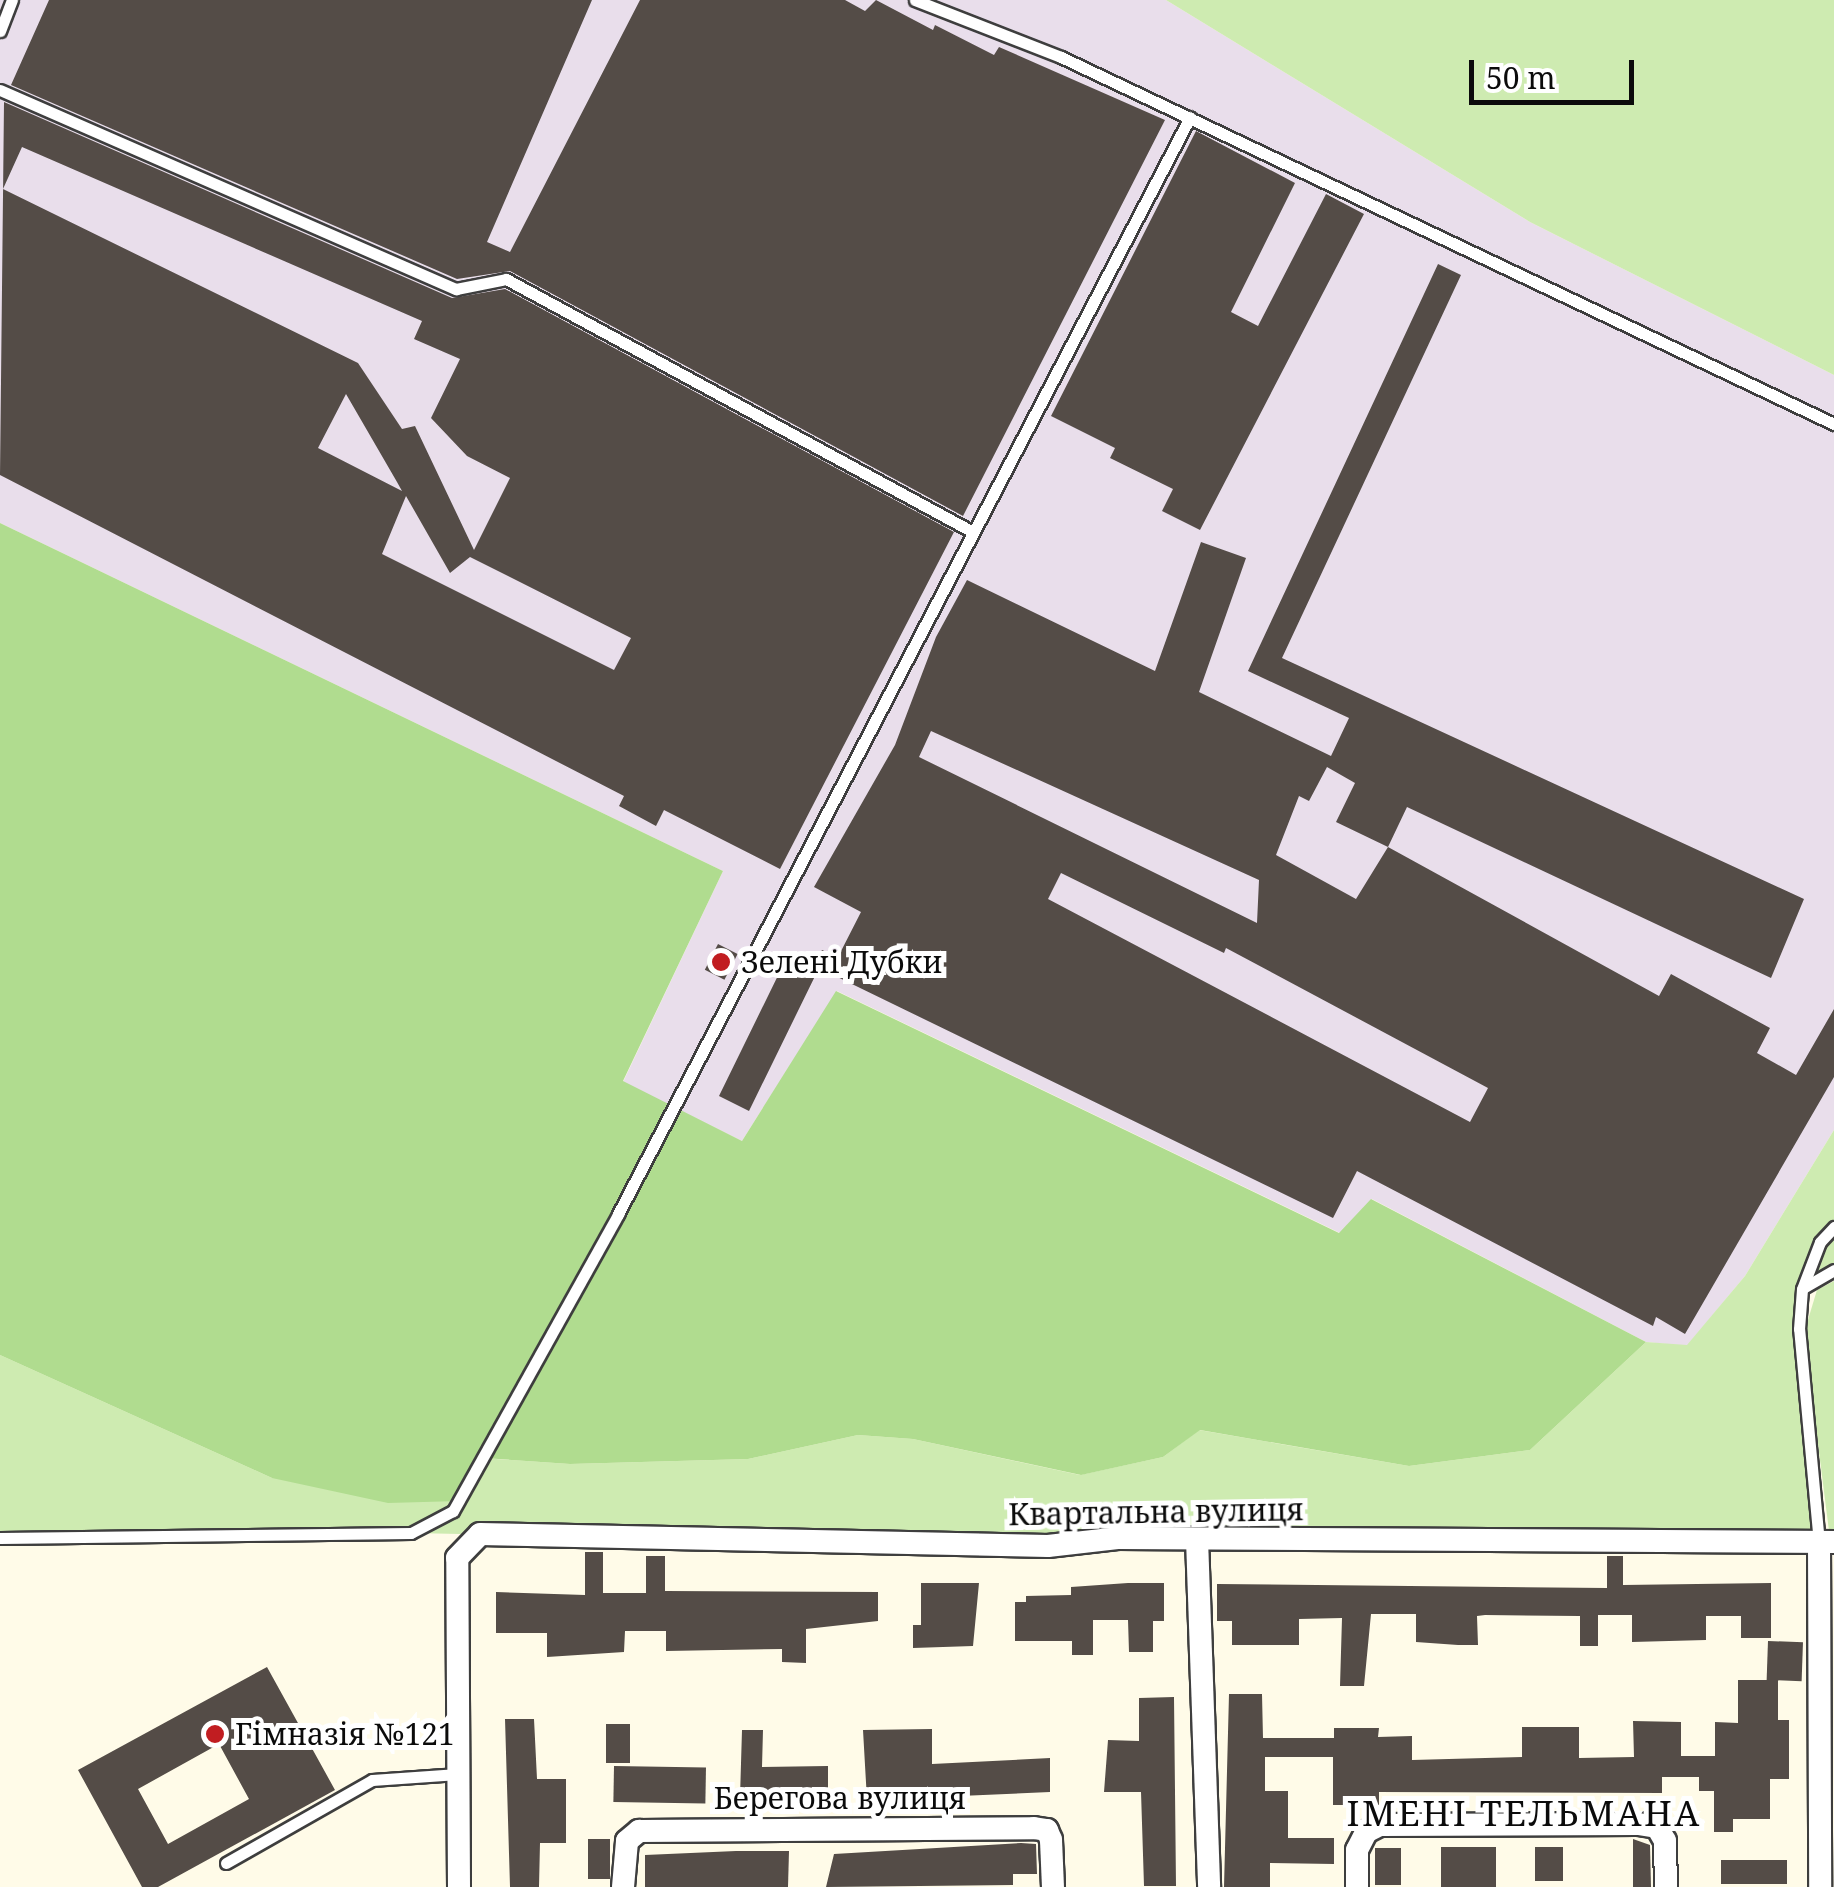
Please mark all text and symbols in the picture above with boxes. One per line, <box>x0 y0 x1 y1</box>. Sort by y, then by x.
scale bar <box>1474 40 1639 102</box>
text: 50 m <box>1486 57 1556 98</box>
place label: Зелені Дубки <box>741 944 942 980</box>
marker: Зелені Дубки <box>710 951 732 973</box>
street label: Квартальна вулиця <box>1008 1491 1304 1533</box>
place label: Гімназія №121 <box>235 1716 455 1752</box>
marker: Гімназія №121 <box>204 1723 226 1745</box>
street label: Берегова вулиця <box>714 1780 966 1816</box>
district label: ІМЕНІ ТЕЛЬМАНА <box>1346 1792 1702 1834</box>

